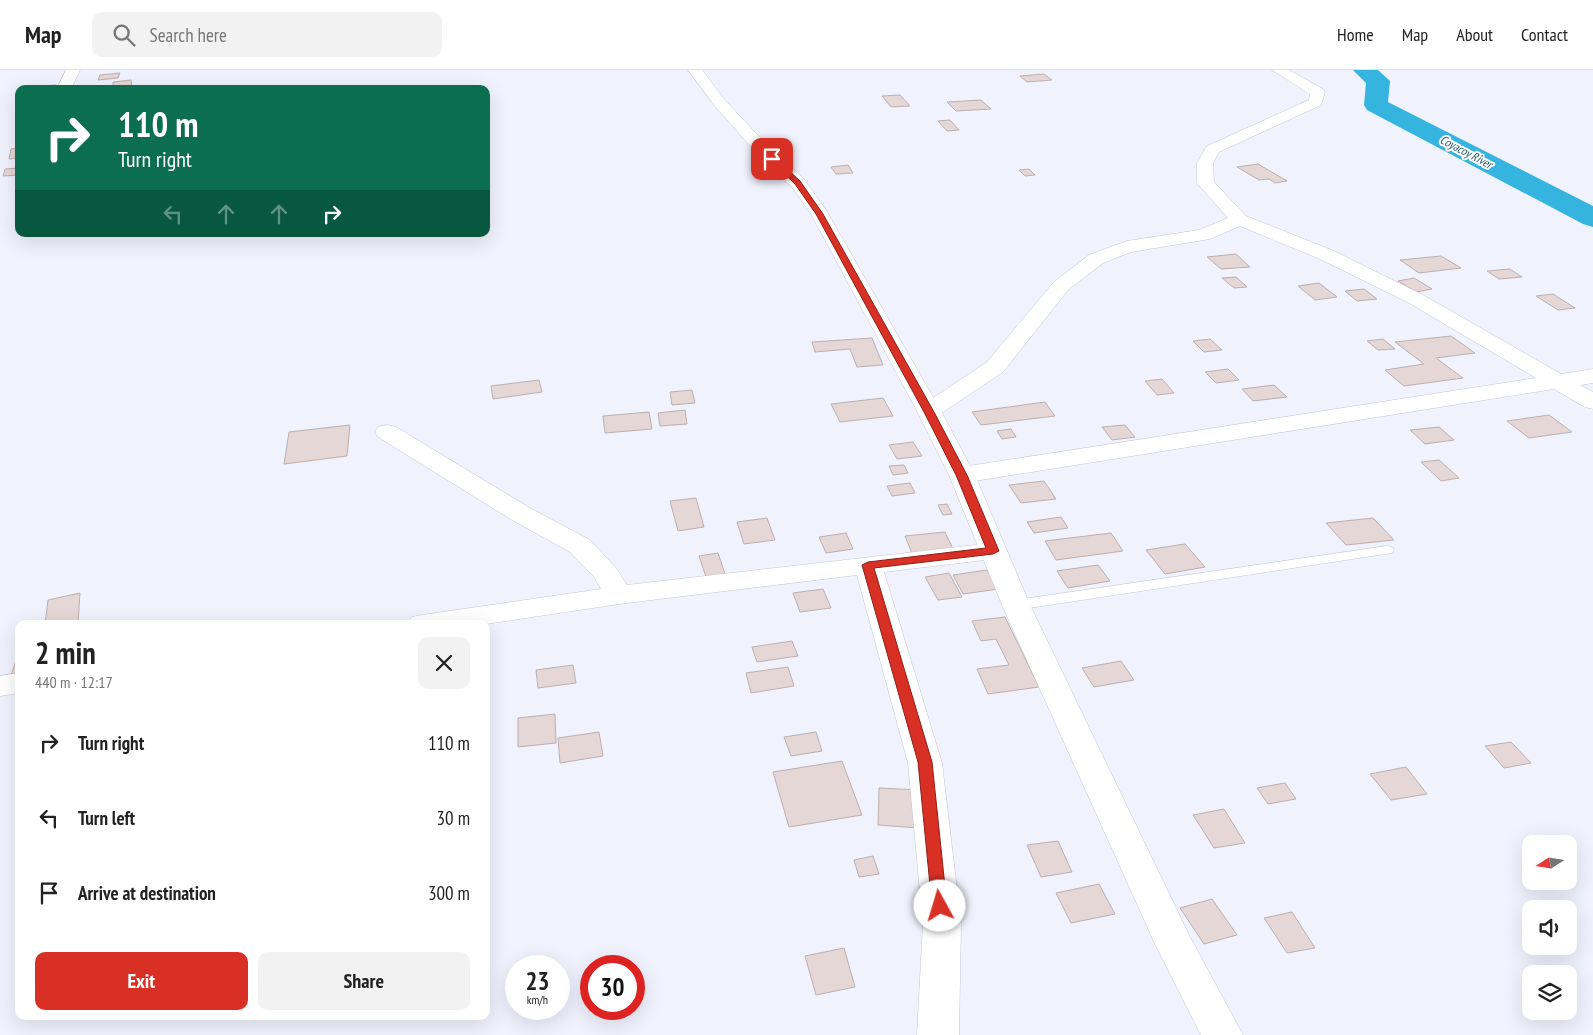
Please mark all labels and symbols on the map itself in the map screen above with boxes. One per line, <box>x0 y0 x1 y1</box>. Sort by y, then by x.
water label: Coyacoy River <box>1438 132 1496 172</box>
pin <box>751 138 793 180</box>
north arrow <box>1522 835 1578 890</box>
position arrow <box>913 879 965 931</box>
speed limit sign: 30 <box>580 955 645 1020</box>

